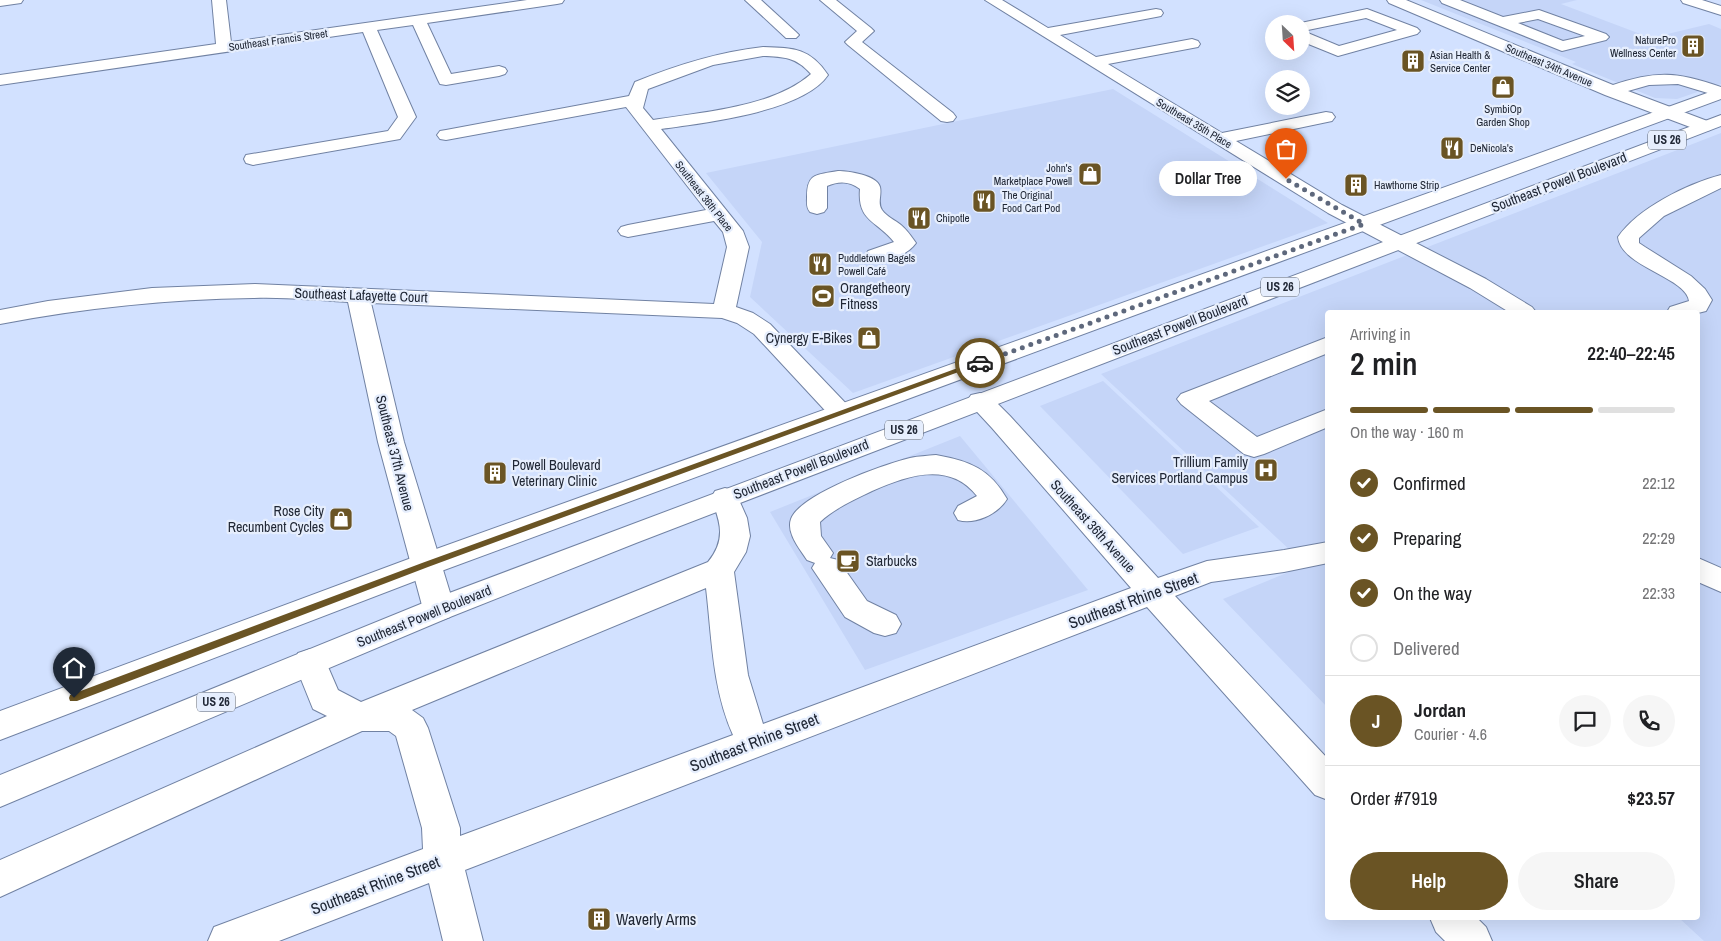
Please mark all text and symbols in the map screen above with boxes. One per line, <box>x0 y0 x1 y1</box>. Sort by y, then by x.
north arrow <box>1265 15 1310 60</box>
map controls <box>1265 15 1310 115</box>
street label: Southeast Francis Street <box>228 26 329 54</box>
place label: NaturePro Wellness Center <box>1610 33 1676 60</box>
building icon: NaturePro Wellness Center <box>1680 33 1706 59</box>
street label: Southeast 34th Avenue <box>1503 40 1595 90</box>
building icon: Asian Health & Service Center <box>1400 48 1426 74</box>
place label: Asian Health & Service Center <box>1429 48 1490 75</box>
button: layers <box>1265 70 1310 115</box>
shop icon: SymbiOp Garden Shop <box>1490 74 1516 100</box>
street label: Southeast 35th Place <box>1154 95 1234 151</box>
place label: SymbiOp Garden Shop <box>1476 102 1530 129</box>
pin <box>1265 128 1307 179</box>
road number: US 26 <box>1648 130 1686 150</box>
icon: bag <box>1272 135 1300 163</box>
restaurant icon: DeNicola's <box>1439 135 1465 161</box>
place label: DeNicola's <box>1470 141 1514 155</box>
street label: Southeast Powell Boulevard <box>1489 148 1629 216</box>
street label: Southeast 36th Place <box>672 158 736 234</box>
place label: John's Marketplace Powell <box>994 161 1072 188</box>
shop icon: John's Marketplace Powell <box>1077 161 1103 187</box>
callout: Dollar Tree <box>1158 162 1256 196</box>
text: Dollar Tree <box>1175 167 1241 189</box>
building icon: Hawthorne Strip <box>1343 172 1369 198</box>
place label: Hawthorne Strip <box>1374 178 1439 192</box>
restaurant icon: The Original Food Cart Pod <box>971 188 997 214</box>
place label: The Original Food Cart Pod <box>1002 188 1060 215</box>
restaurant icon: Chipotle <box>906 205 932 231</box>
place label: Chipotle <box>936 211 970 225</box>
restaurant icon: Puddletown Bagels Powell Café <box>807 251 833 277</box>
place label: Puddletown Bagels Powell Café <box>838 251 916 278</box>
road number: US 26 <box>1261 278 1299 296</box>
place label: Orangetheory Fitness <box>840 279 910 313</box>
sports icon: Orangetheory Fitness <box>810 283 836 309</box>
street label: Southeast Lafayette Court <box>294 284 428 306</box>
street label: Southeast Powell Boulevard <box>1110 291 1250 359</box>
text: Arriving in <box>1350 323 1411 345</box>
shop icon: Cynergy E-Bikes <box>856 325 882 351</box>
place label: Cynergy E-Bikes <box>766 329 852 347</box>
courier <box>955 338 1005 388</box>
text: 22:40–22:45 <box>1587 340 1675 366</box>
text: 2 min <box>1350 342 1418 385</box>
icon: car <box>966 349 994 377</box>
street label: Southeast 37th Avenue <box>372 393 418 513</box>
road number: US 26 <box>885 420 923 440</box>
text: On the way · 160 m <box>1350 421 1464 443</box>
street label: Southeast Powell Boulevard <box>731 435 871 503</box>
place label: Trillium Family Services Portland Campus <box>1111 453 1248 487</box>
place label: Powell Boulevard Veterinary Clinic <box>512 456 601 490</box>
hospital icon: Trillium Family Services Portland Campus <box>1253 457 1279 483</box>
building icon: Powell Boulevard Veterinary Clinic <box>482 460 508 486</box>
icon: check <box>1350 469 1378 497</box>
text: Confirmed <box>1393 470 1466 496</box>
text: 22:12 <box>1642 472 1675 494</box>
street label: Southeast 36th Avenue <box>1047 476 1139 576</box>
place label: Rose City Recumbent Cycles <box>228 502 324 536</box>
shop icon: Rose City Recumbent Cycles <box>328 506 354 532</box>
icon: check <box>1350 524 1378 552</box>
text: Preparing <box>1393 525 1461 551</box>
text: 22:29 <box>1642 527 1675 549</box>
cafe icon: Starbucks <box>835 548 861 574</box>
place label: Starbucks <box>866 552 917 570</box>
street label: Southeast Rhine Street <box>1065 566 1201 634</box>
icon: check <box>1350 579 1378 607</box>
text: On the way <box>1393 580 1472 606</box>
street label: Southeast Powell Boulevard <box>354 581 494 651</box>
text: 22:33 <box>1642 582 1675 604</box>
text: Delivered <box>1393 635 1460 661</box>
pin <box>53 647 95 698</box>
icon: home <box>60 654 88 682</box>
road number: US 26 <box>197 692 235 712</box>
button: chat <box>1559 695 1611 747</box>
button: phone <box>1623 695 1675 747</box>
text: Jordan <box>1414 697 1466 723</box>
street label: Southeast Rhine Street <box>686 707 822 777</box>
text: J <box>1372 708 1380 734</box>
text: Courier · 4.6 <box>1414 723 1487 745</box>
text: Order #7919 <box>1350 785 1437 811</box>
text: $23.57 <box>1627 785 1675 811</box>
street label: Southeast Rhine Street <box>307 850 443 920</box>
button: Help <box>1350 852 1508 910</box>
button: Share <box>1518 852 1675 910</box>
building icon: Waverly Arms <box>586 906 612 932</box>
place label: Waverly Arms <box>616 908 696 930</box>

